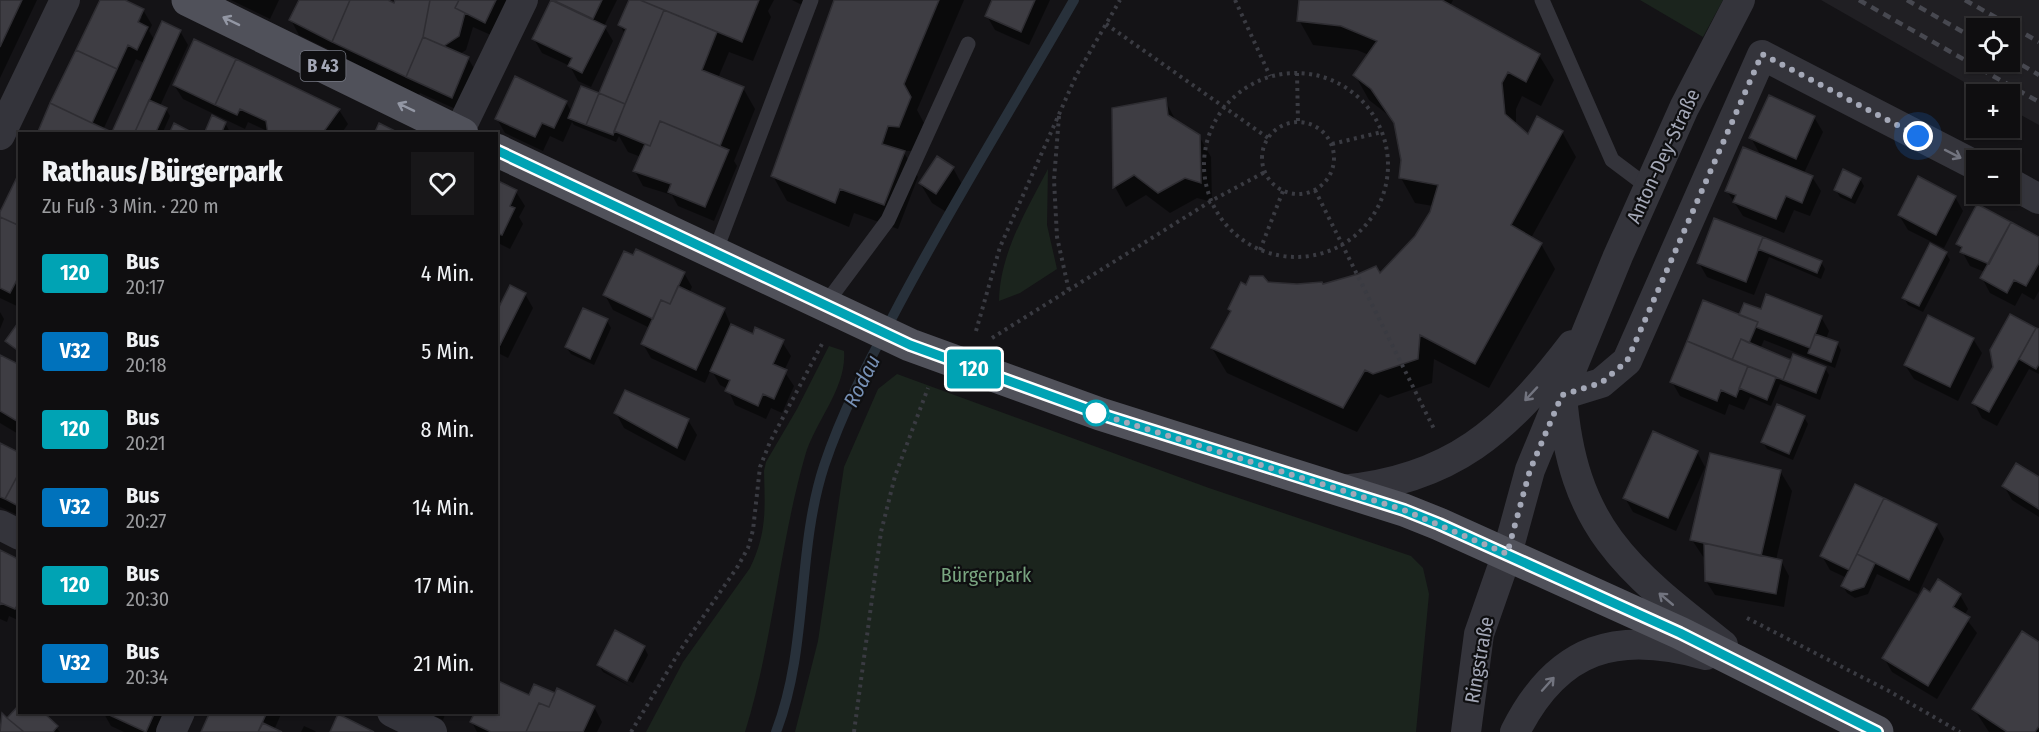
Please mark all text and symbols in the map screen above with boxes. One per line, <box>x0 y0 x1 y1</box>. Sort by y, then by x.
one-way arrow <box>223 15 240 27</box>
map controls <box>1966 18 2020 204</box>
button: locate <box>1966 18 2020 72</box>
road number: B 43 <box>300 51 346 81</box>
button: + <box>1966 84 2020 138</box>
street label: Anton-Dey-Straße <box>1621 85 1705 227</box>
one-way arrow <box>398 100 416 112</box>
your location <box>1903 121 1933 151</box>
one-way arrow <box>1944 149 1962 160</box>
button: − <box>1966 150 2020 204</box>
button: heart <box>411 152 474 215</box>
text: Rathaus/Bürgerpark <box>42 155 283 188</box>
text: Zu Fuß · 3 Min. · 220 m <box>42 194 219 218</box>
text: Bus <box>126 248 159 275</box>
text: 120 <box>60 260 90 286</box>
text: 4 Min. <box>421 260 474 287</box>
text: 20:17 <box>126 275 165 299</box>
text: Bus <box>126 326 159 353</box>
text: V32 <box>60 338 90 364</box>
text: 5 Min. <box>421 338 474 365</box>
line badge: 120 <box>940 350 1008 388</box>
water label: Rodau <box>838 351 886 411</box>
text: 20:18 <box>126 353 166 377</box>
text: 120 <box>959 356 989 382</box>
one-way arrow <box>1524 387 1538 402</box>
unlabelled marker <box>1083 400 1109 426</box>
text: Bus <box>126 404 159 431</box>
text: 120 <box>60 416 90 442</box>
text: 8 Min. <box>420 416 474 443</box>
text: 20:21 <box>126 431 166 455</box>
text: Bus <box>126 482 159 509</box>
text: V32 <box>60 494 90 520</box>
text: 14 Min. <box>412 494 474 521</box>
text: 20:27 <box>126 509 166 533</box>
text: Bus <box>126 560 159 587</box>
park label: Bürgerpark <box>941 563 1032 587</box>
text: 120 <box>60 572 90 598</box>
text: 17 Min. <box>414 572 474 599</box>
text: 20:30 <box>126 587 169 611</box>
one-way arrow <box>1658 593 1674 606</box>
street label: Ringstraße <box>1460 615 1498 705</box>
text: Bus <box>126 638 159 665</box>
text: V32 <box>60 650 90 676</box>
text: 21 Min. <box>414 650 474 677</box>
text: 20:34 <box>126 665 168 689</box>
one-way arrow <box>1541 677 1555 692</box>

